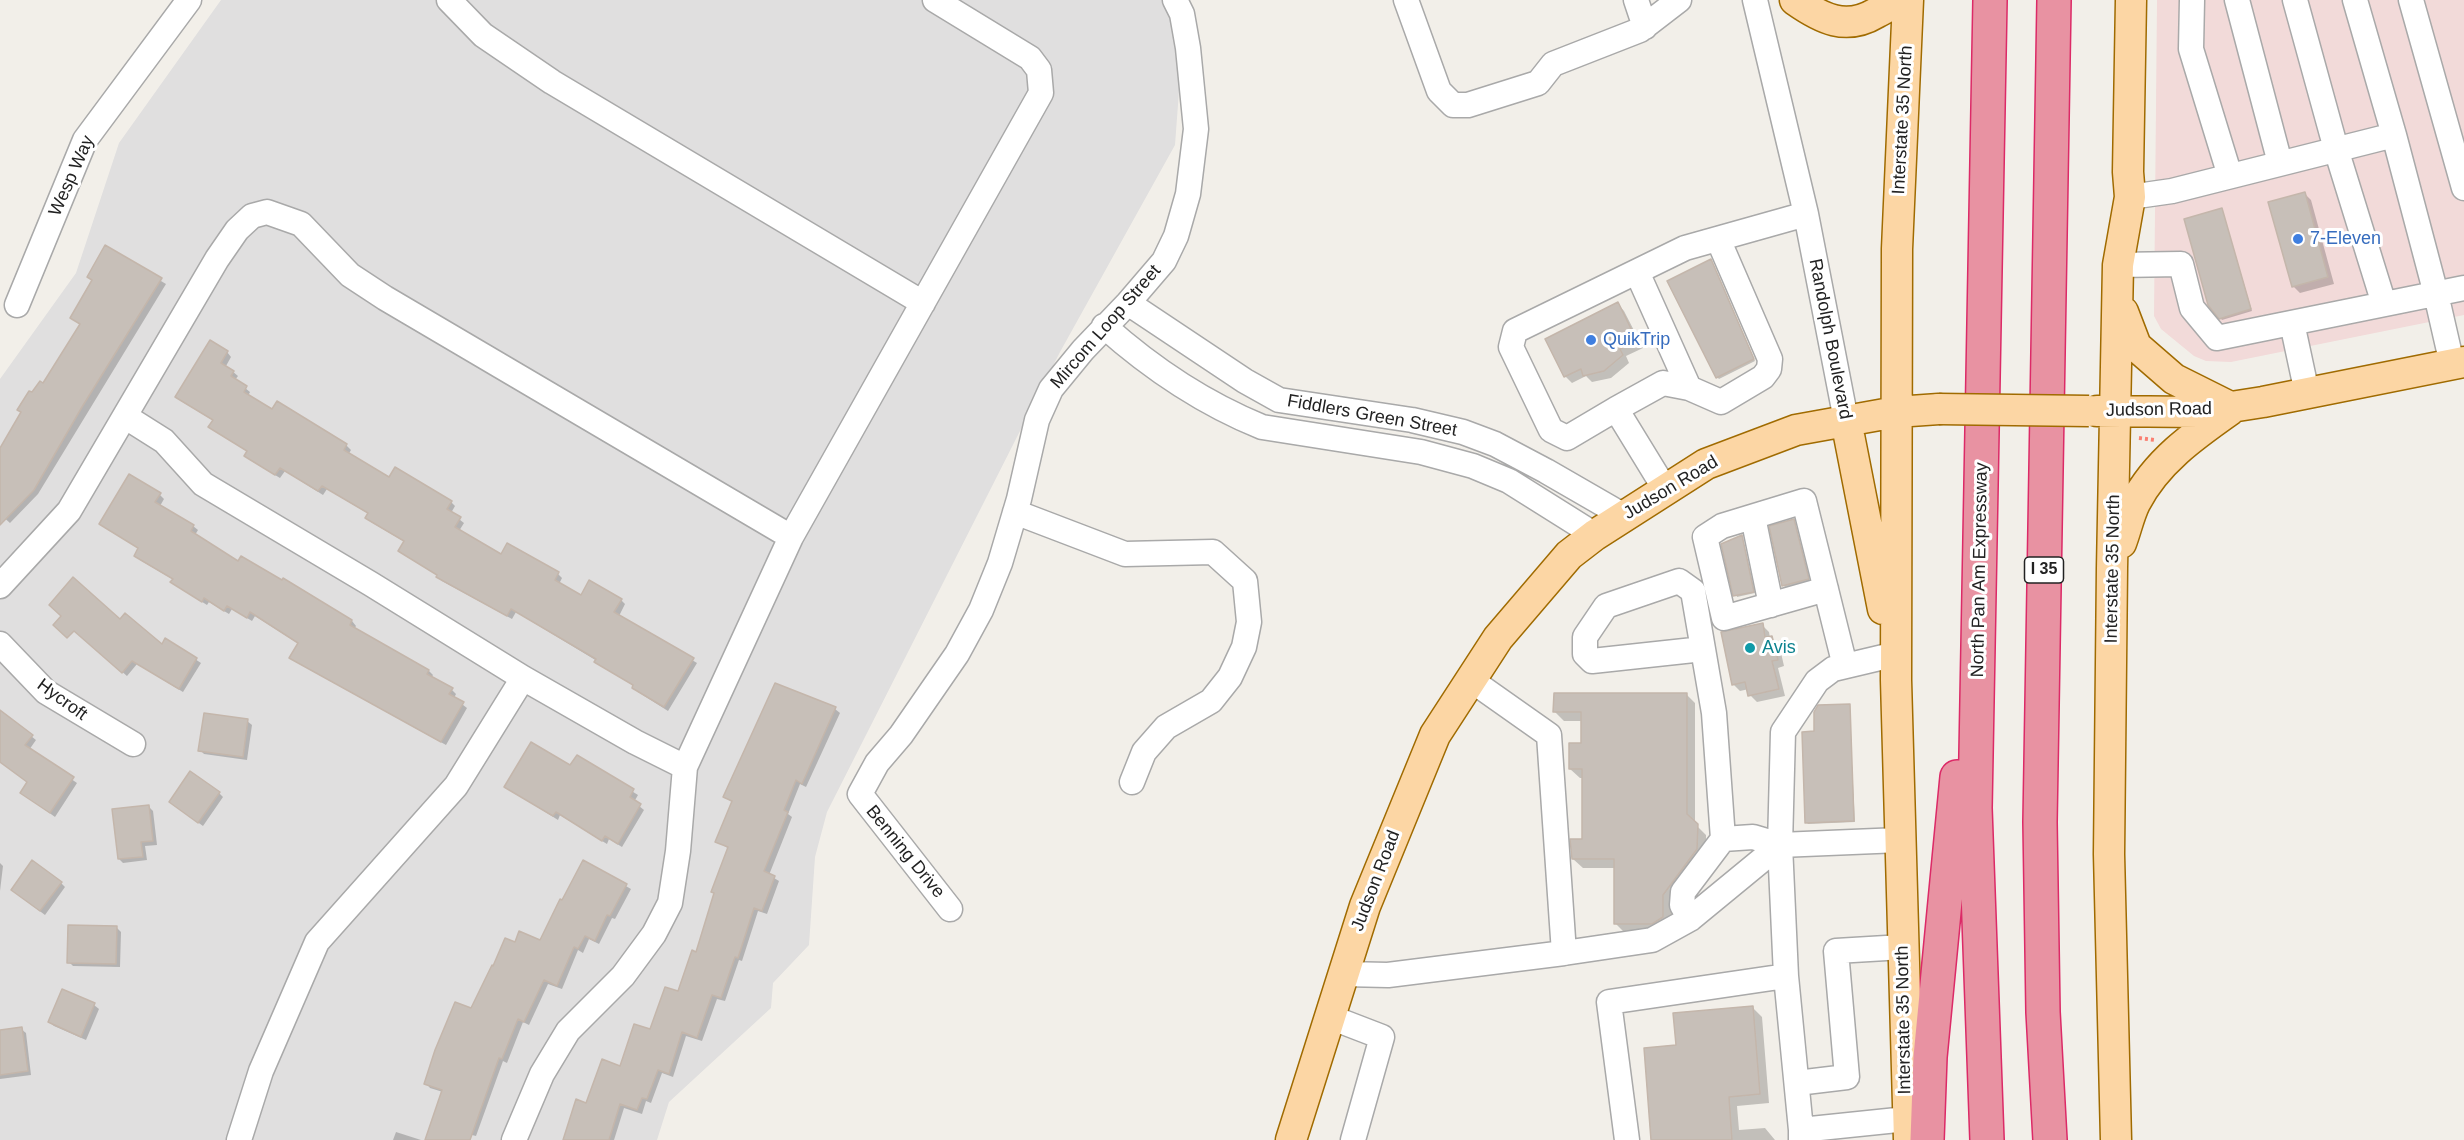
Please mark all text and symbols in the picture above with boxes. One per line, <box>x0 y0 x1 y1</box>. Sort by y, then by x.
street label: Interstate 35 North <box>1888 45 1918 195</box>
street label: Wesp Way <box>45 132 99 220</box>
place label: 7-Eleven <box>2310 228 2381 250</box>
marker: 7-Eleven <box>2291 232 2305 246</box>
street label: Randolph Boulevard <box>1804 257 1856 421</box>
street label: Mircom Loop Street <box>1046 261 1166 393</box>
place label: QuikTrip <box>1603 329 1670 351</box>
marker: QuikTrip <box>1584 333 1598 347</box>
street label: Fiddlers Green Street <box>1285 390 1459 442</box>
street label: Judson Road <box>2106 398 2212 422</box>
street label: Judson Road <box>1620 451 1722 525</box>
street label: North Pan Am Expressway <box>1967 462 1993 678</box>
street label: Interstate 35 North <box>2101 494 2125 644</box>
road number: I 35 <box>2024 557 2064 583</box>
place label: Avis <box>1762 637 1796 659</box>
marker: Avis <box>1743 641 1757 655</box>
street label: Hycroft <box>33 675 91 725</box>
street label: Benning Drive <box>861 801 949 903</box>
street label: Judson Road <box>1347 828 1405 934</box>
street label: Interstate 35 North <box>1892 945 1916 1095</box>

